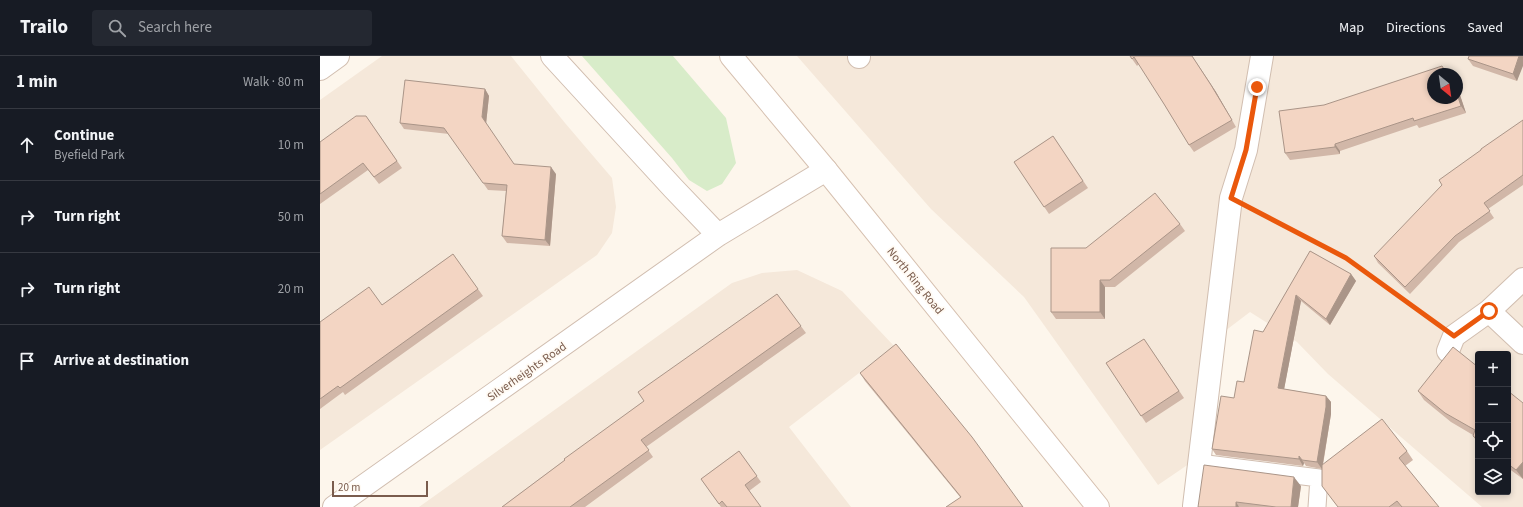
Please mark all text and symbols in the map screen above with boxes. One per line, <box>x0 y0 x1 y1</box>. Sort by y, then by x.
search box <box>92 10 372 46</box>
text: Trailo <box>20 14 68 41</box>
icon: search <box>106 17 128 39</box>
text: Search here <box>138 17 212 38</box>
text: Map <box>1339 18 1364 38</box>
text: Directions <box>1386 18 1445 38</box>
text: Saved <box>1467 18 1503 38</box>
north arrow <box>1427 68 1463 104</box>
text: 1 min <box>16 70 57 94</box>
text: Walk · 80 m <box>243 73 304 91</box>
route end <box>1248 78 1266 96</box>
text: Continue <box>54 125 114 146</box>
icon: ahead <box>16 134 38 156</box>
text: 10 m <box>278 136 304 154</box>
text: Byefield Park <box>54 146 125 164</box>
icon: right <box>16 206 38 228</box>
text: Turn right <box>54 206 120 227</box>
text: 50 m <box>278 208 304 226</box>
street label: North Ring Road <box>883 244 947 318</box>
icon: right <box>16 278 38 300</box>
text: Turn right <box>54 278 120 299</box>
text: 20 m <box>278 280 304 298</box>
route start <box>1480 302 1498 320</box>
street label: Silverheights Road <box>484 338 570 406</box>
icon: arrive <box>16 350 38 372</box>
text: Arrive at destination <box>54 350 189 371</box>
map controls <box>1475 351 1511 495</box>
button: + <box>1475 351 1511 387</box>
button: − <box>1475 387 1511 423</box>
button: locate <box>1475 423 1511 459</box>
button: layers <box>1475 459 1511 495</box>
scale bar <box>332 479 428 498</box>
text: 20 m <box>338 480 360 495</box>

